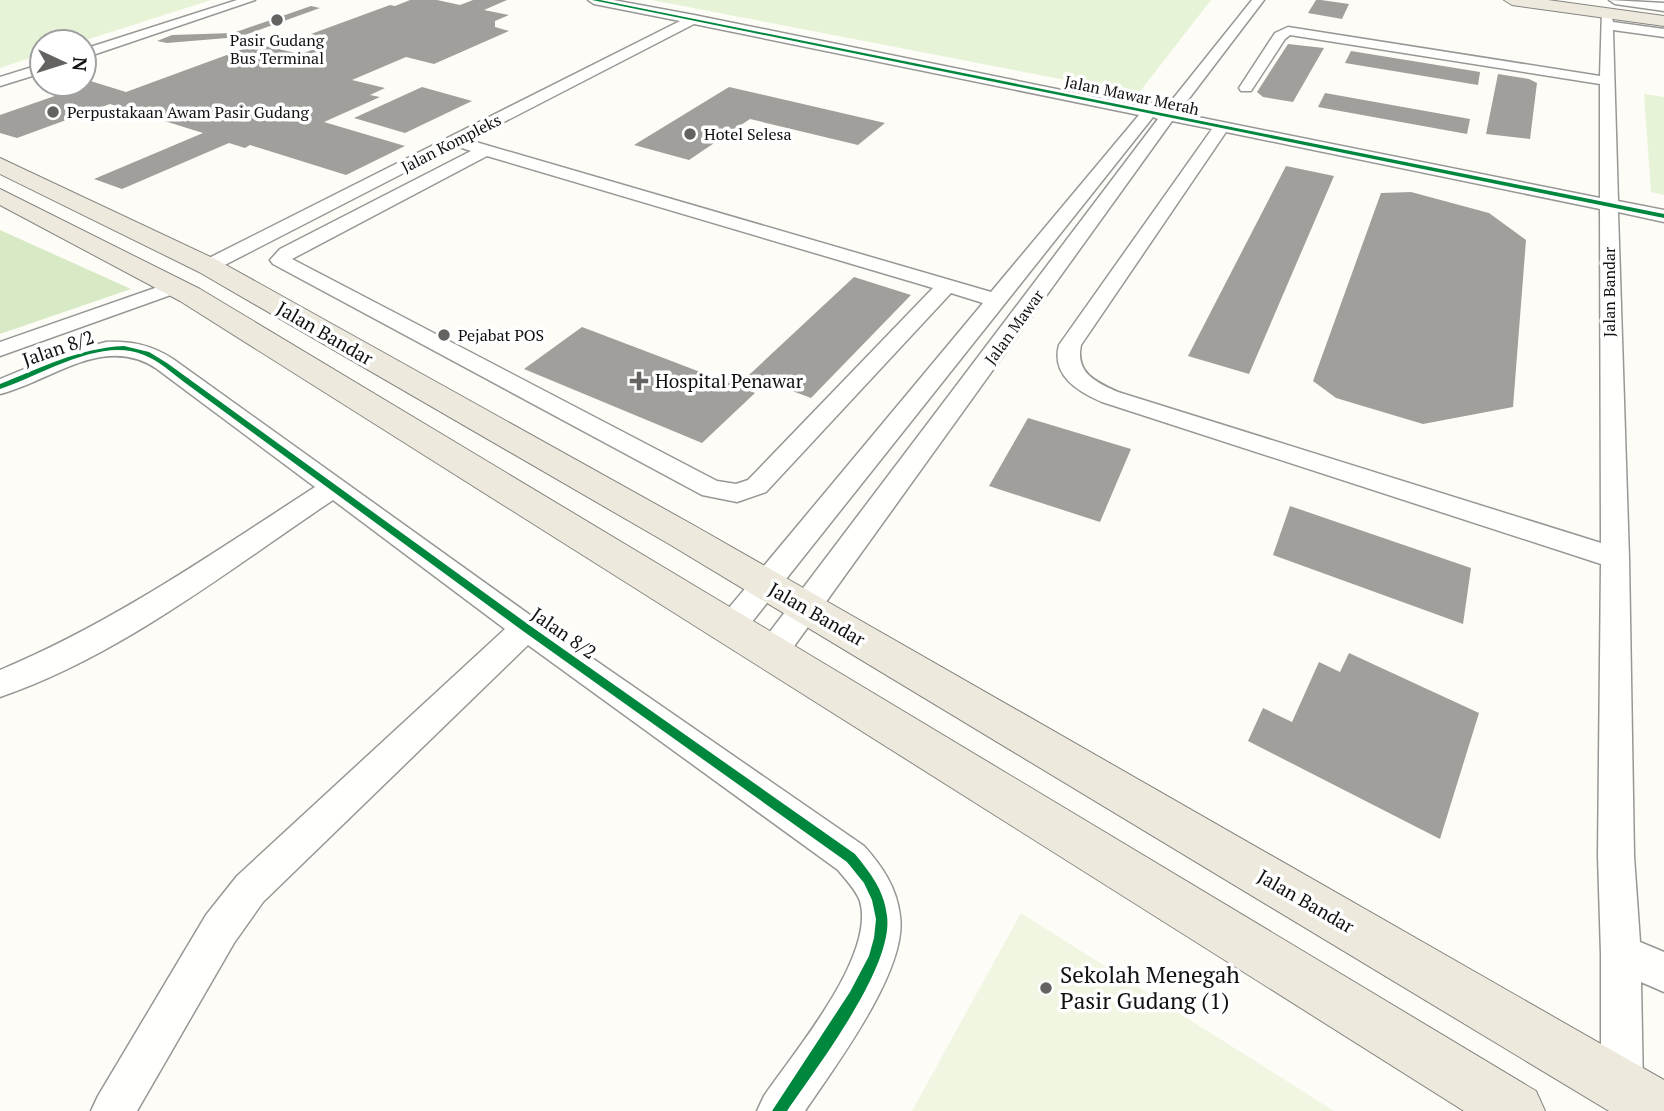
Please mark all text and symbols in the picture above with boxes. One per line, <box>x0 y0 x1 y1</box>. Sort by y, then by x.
marker: Pasir Gudang Bus Terminal <box>269 12 285 28</box>
north arrow <box>28 28 98 98</box>
place label: Pasir Gudang Bus Terminal <box>230 29 325 69</box>
text: N <box>67 56 93 73</box>
street label: Jalan Mawar Merah <box>1063 70 1202 120</box>
place label: Perpustakaan Awam Pasir Gudang <box>67 101 309 123</box>
marker: Perpustakaan Awam Pasir Gudang <box>45 104 61 120</box>
street label: Jalan Kompleks <box>397 108 505 178</box>
place label: Hotel Selesa <box>704 123 792 145</box>
marker: Hotel Selesa <box>682 126 698 142</box>
street label: Jalan Bandar <box>1598 246 1620 337</box>
street label: Jalan Mawar <box>979 284 1049 369</box>
street label: Jalan Bandar <box>273 295 379 371</box>
street label: Jalan 8/2 <box>19 324 97 371</box>
place label: Pejabat POS <box>458 324 544 346</box>
marker: Pejabat POS <box>436 327 452 343</box>
place label: Hospital Penawar <box>655 368 804 393</box>
marker: Hospital Penawar <box>629 371 649 391</box>
street label: Jalan Bandar <box>765 576 871 652</box>
street label: Jalan 8/2 <box>527 601 602 664</box>
street label: Jalan Bandar <box>1254 863 1360 939</box>
place label: Sekolah Menegah Pasir Gudang (1) <box>1060 959 1240 1016</box>
marker: Sekolah Menegah Pasir Gudang (1) <box>1038 980 1054 996</box>

